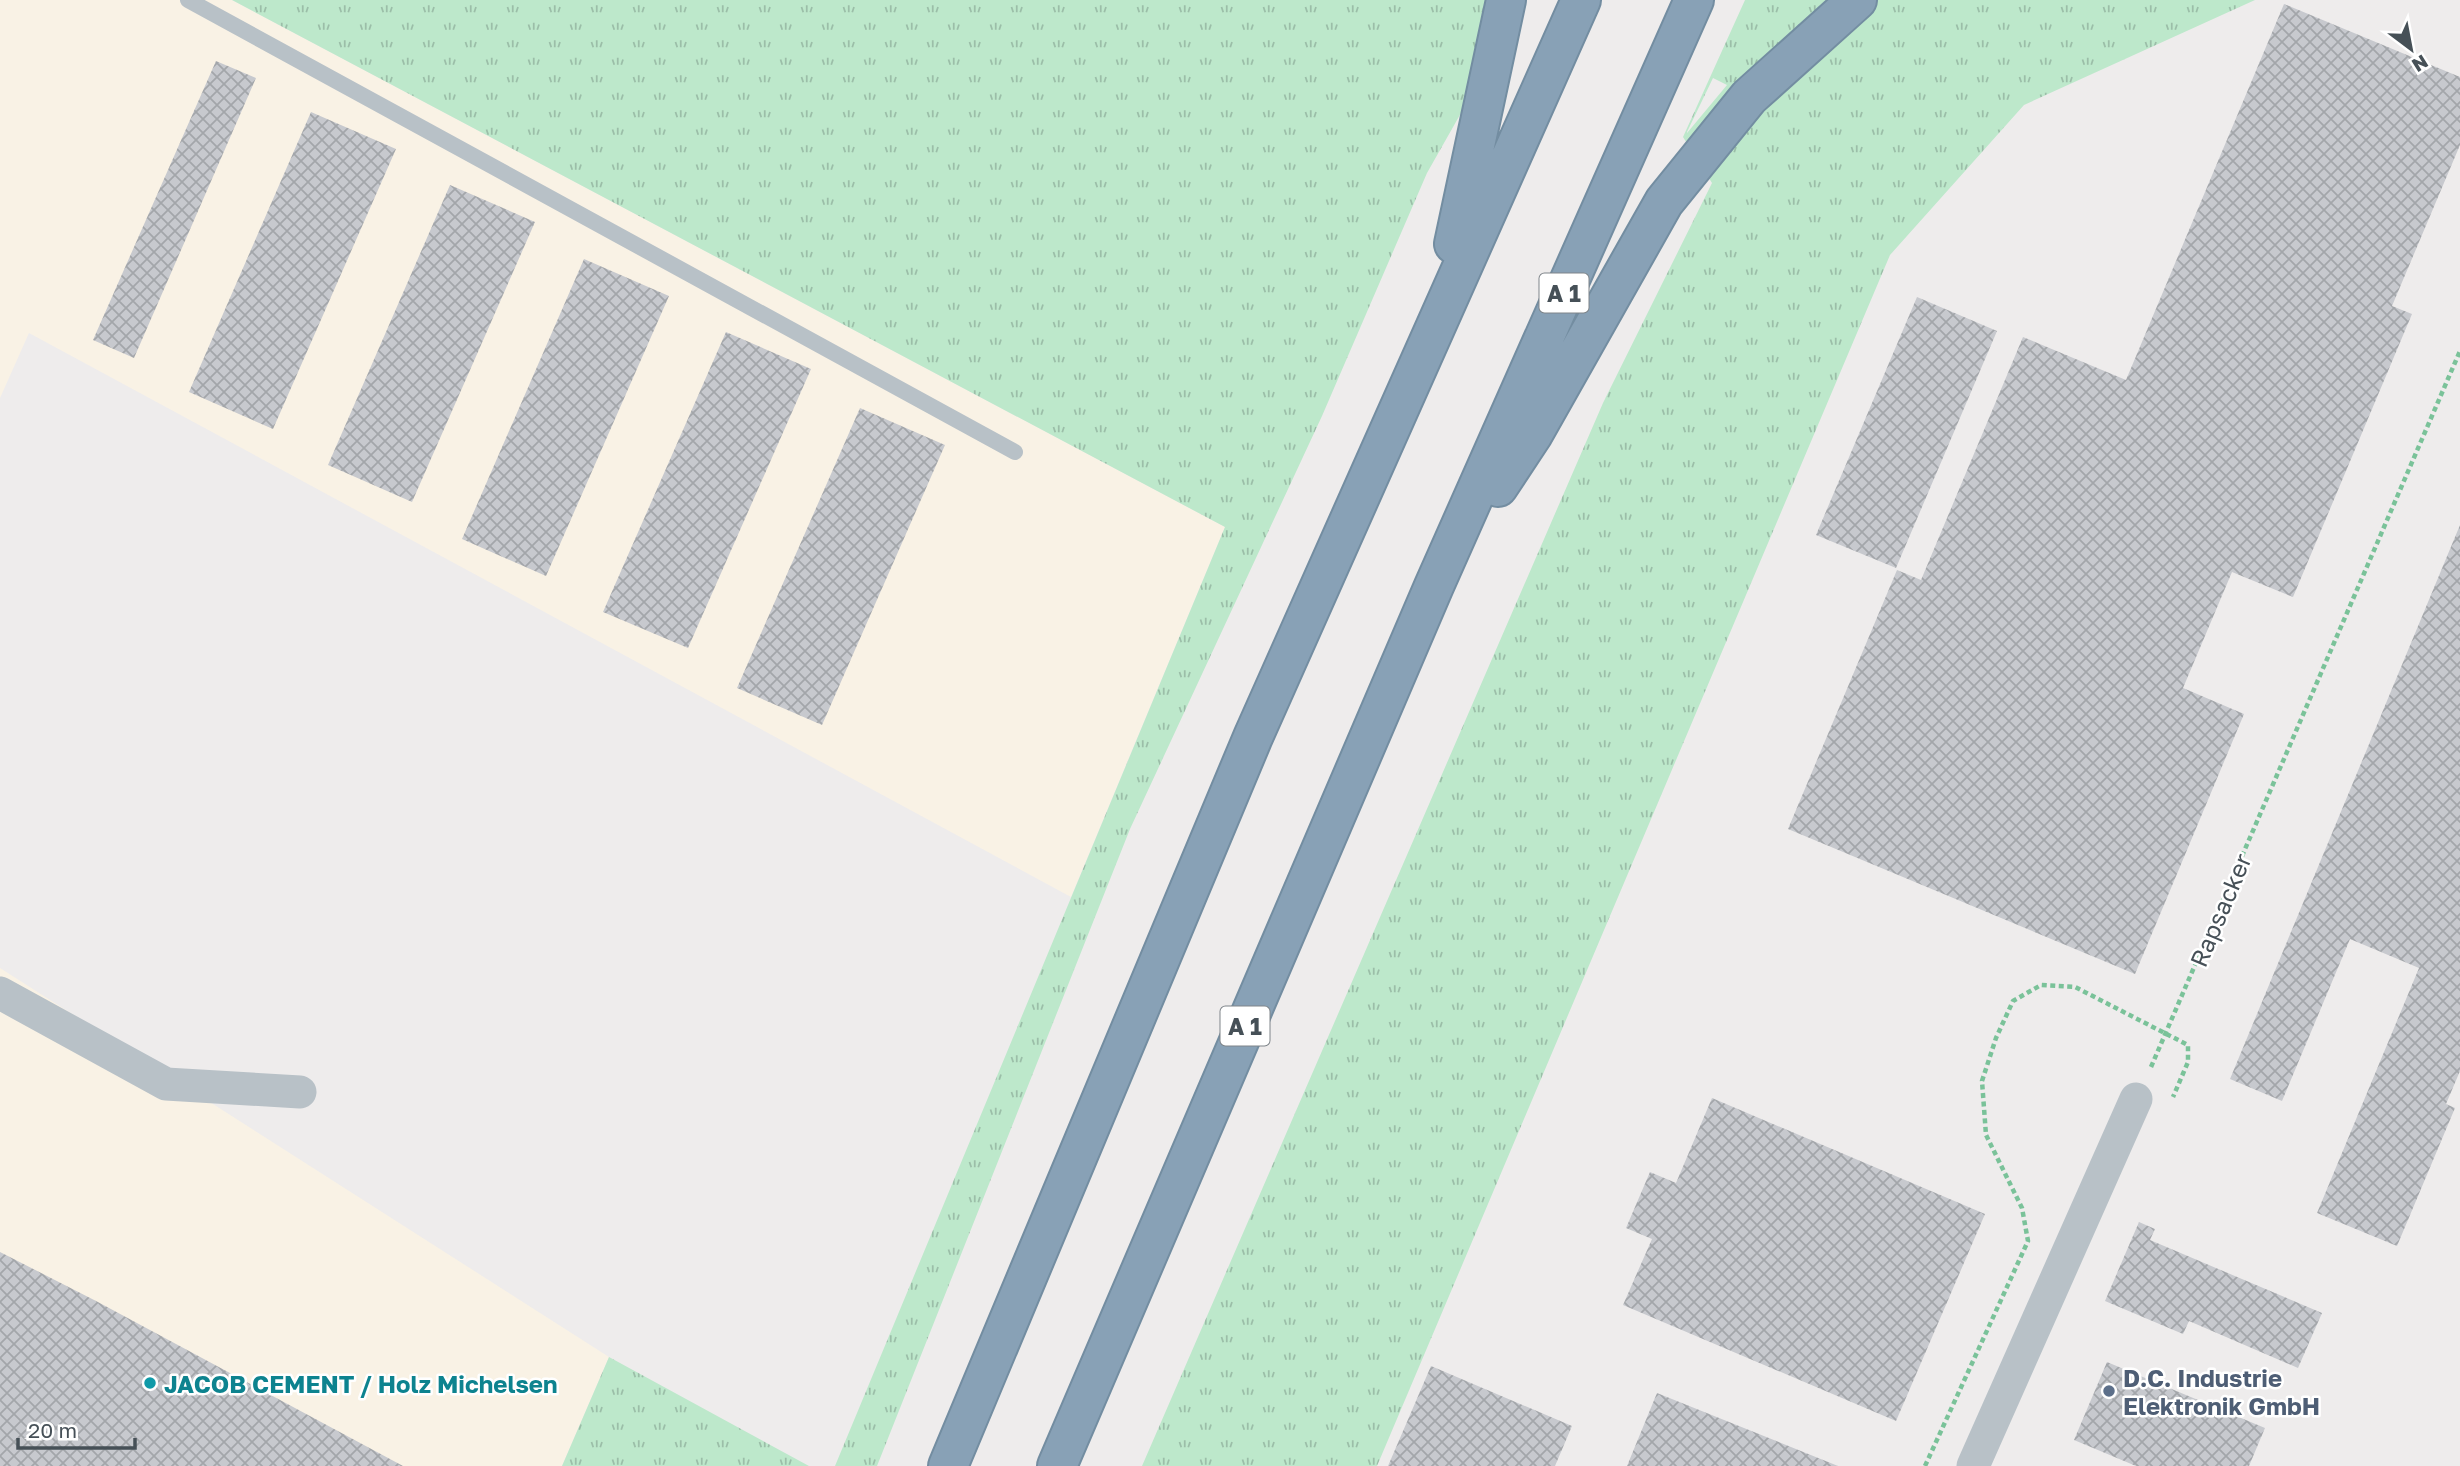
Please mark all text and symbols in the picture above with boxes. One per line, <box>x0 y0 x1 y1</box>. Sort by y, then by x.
north arrow <box>2376 14 2446 84</box>
text: N <box>2408 50 2432 77</box>
road number: A 1 <box>1540 274 1588 312</box>
street label: Rapsacker <box>2183 849 2257 971</box>
road number: A 1 <box>1220 1007 1270 1046</box>
place label: D.C. Industrie Elektronik GmbH <box>2123 1363 2320 1420</box>
place label: JACOB CEMENT / Holz Michelsen <box>164 1369 558 1398</box>
marker: JACOB CEMENT / Holz Michelsen <box>142 1375 158 1391</box>
marker: D.C. Industrie Elektronik GmbH <box>2101 1383 2117 1399</box>
scale bar <box>18 1406 135 1450</box>
text: 20 m <box>28 1417 77 1443</box>

